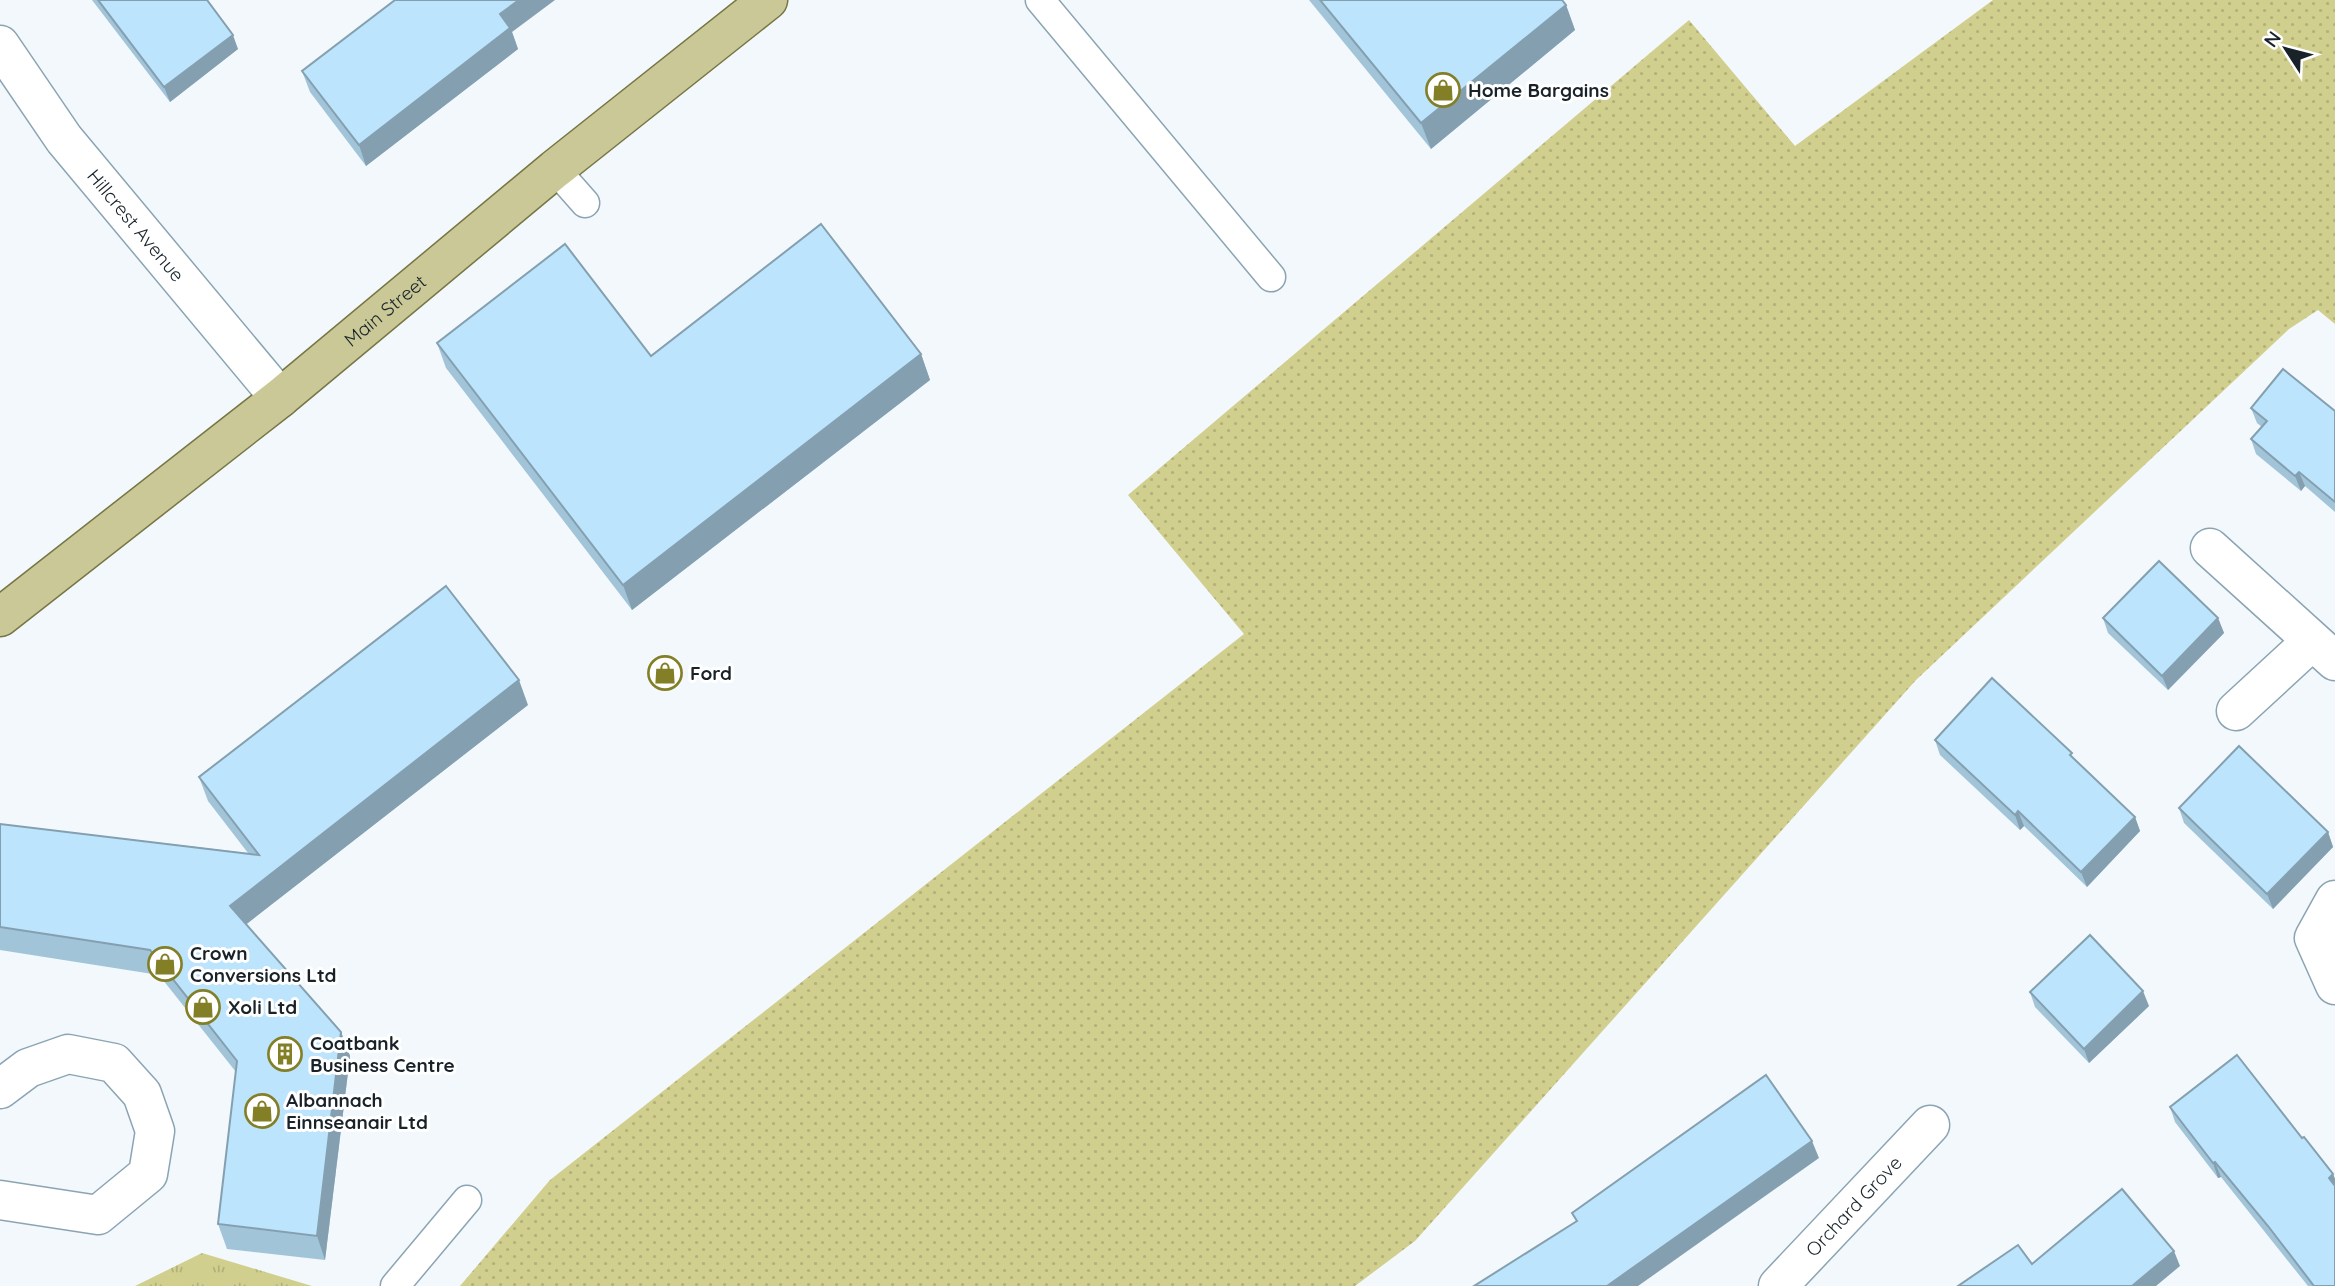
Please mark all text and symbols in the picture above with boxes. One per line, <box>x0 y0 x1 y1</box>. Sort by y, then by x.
north arrow <box>2251 14 2321 84</box>
text: N <box>2258 26 2286 52</box>
shop icon: Home Bargains <box>1424 71 1462 109</box>
place label: Home Bargains <box>1468 78 1609 102</box>
street label: Hillcrest Avenue <box>82 164 190 286</box>
street label: Main Street <box>339 270 431 352</box>
shop icon: Ford <box>646 654 684 692</box>
place label: Ford <box>690 661 732 685</box>
place label: Crown Conversions Ltd <box>190 941 337 987</box>
shop icon: Crown Conversions Ltd <box>146 945 184 983</box>
shop icon: Xoli Ltd <box>184 988 222 1026</box>
place label: Xoli Ltd <box>228 995 297 1019</box>
place label: Coatbank Business Centre <box>310 1031 455 1077</box>
building icon: Coatbank Business Centre <box>266 1035 304 1073</box>
place label: Albannach Einnseanair Ltd <box>286 1088 428 1134</box>
shop icon: Albannach Einnseanair Ltd <box>243 1092 281 1130</box>
street label: Orchard Grove <box>1800 1151 1907 1261</box>

